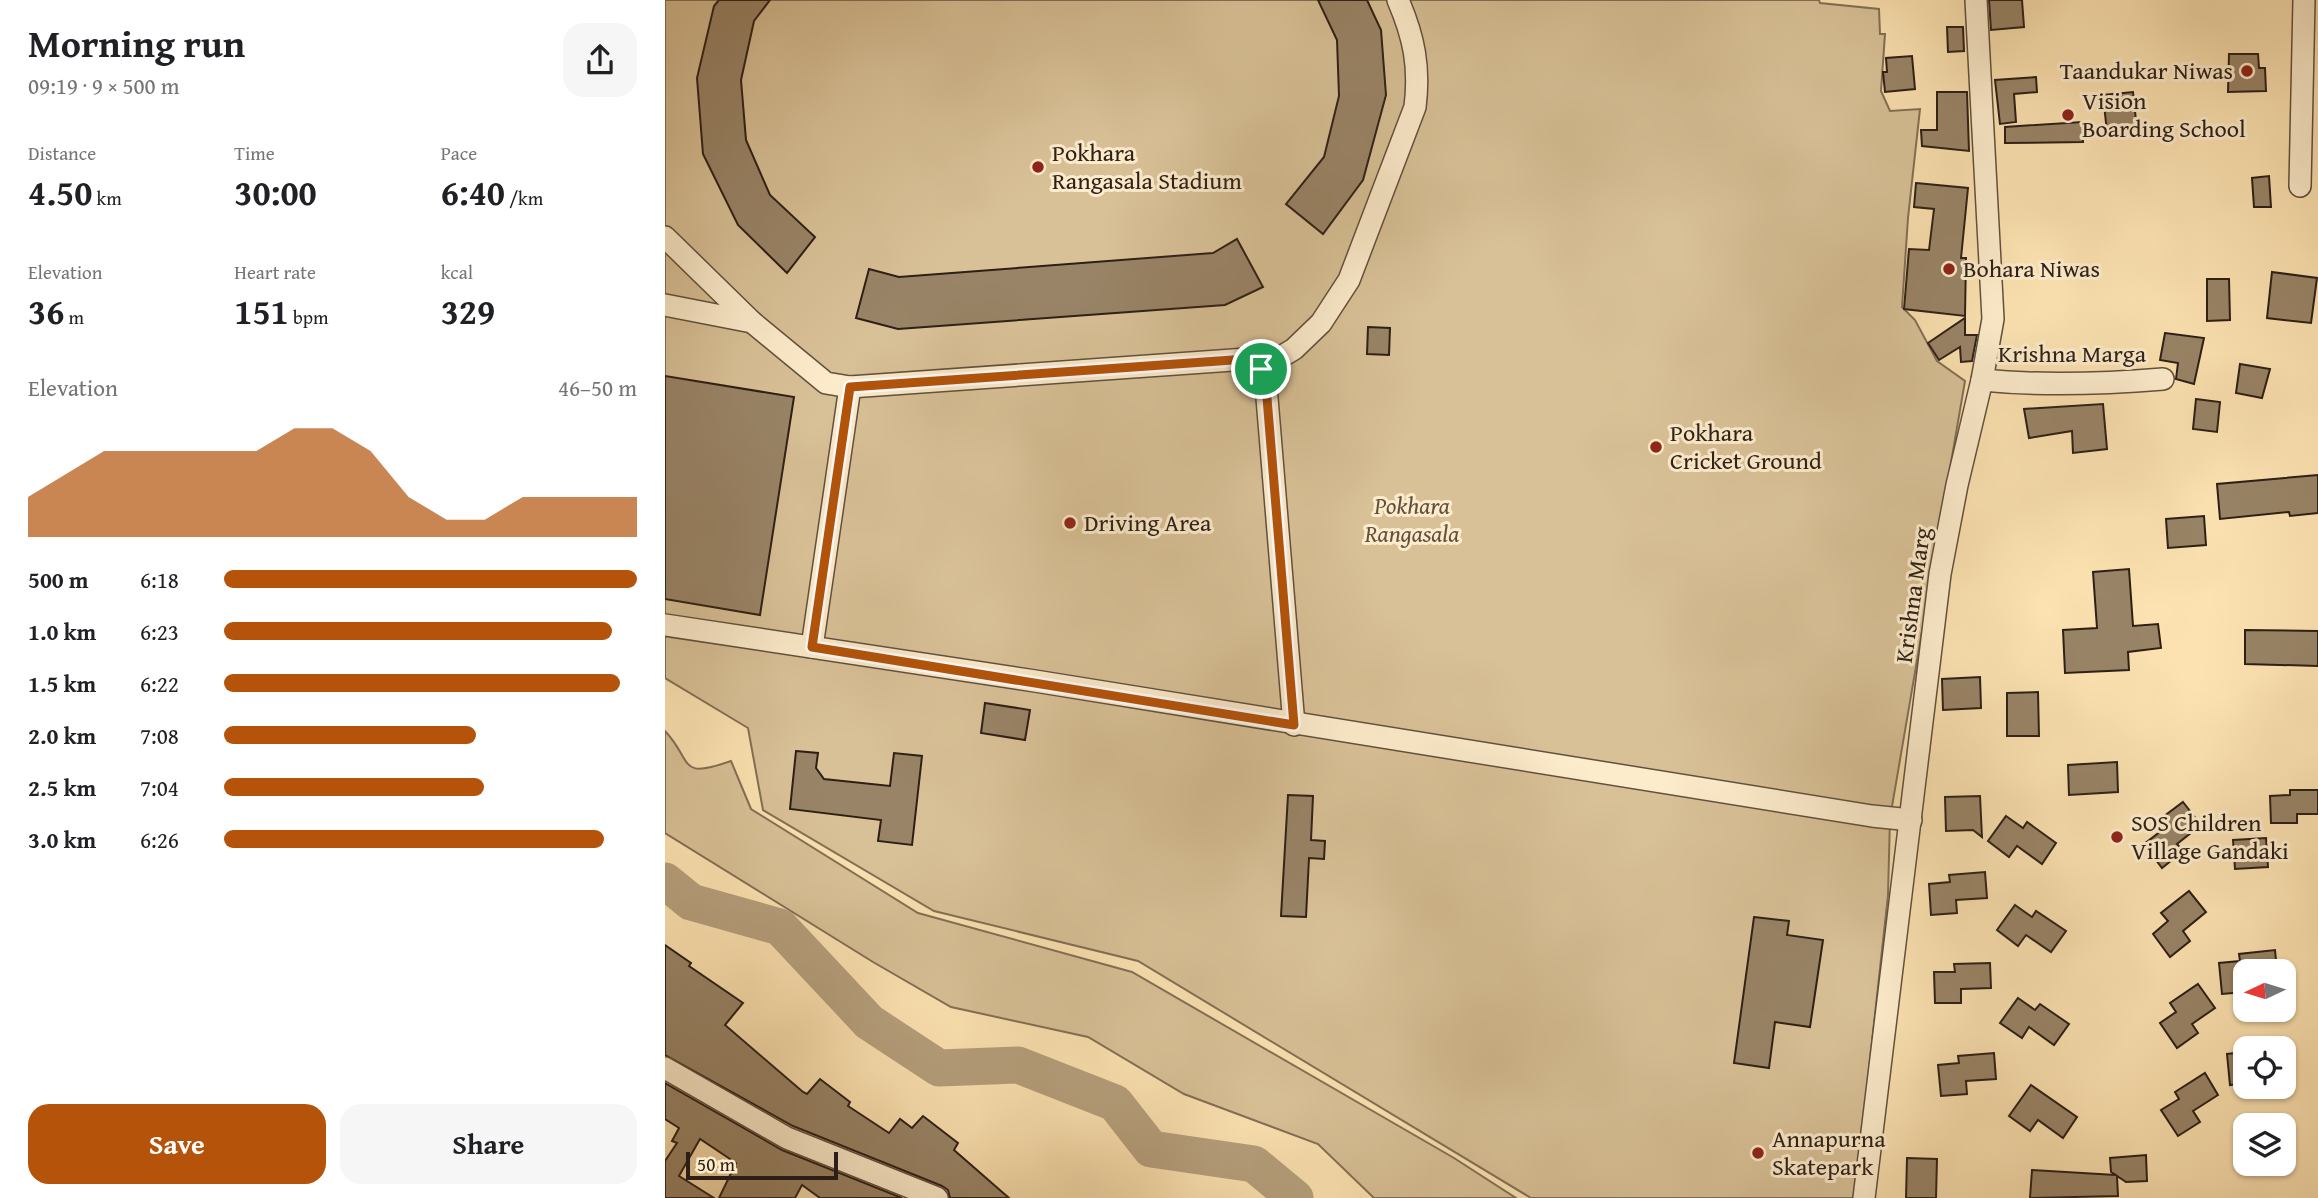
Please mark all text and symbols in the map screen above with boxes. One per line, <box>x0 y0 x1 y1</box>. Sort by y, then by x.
text: Morning run <box>28 15 245 71</box>
button: share <box>563 23 637 97</box>
place label: Taandukar Niwas <box>2060 53 2233 88</box>
marker: Taandukar Niwas <box>2239 63 2255 79</box>
text: 09:19 · 9 × 500 m <box>28 69 180 102</box>
place label: Vision Boarding School <box>2082 83 2246 146</box>
marker: Vision Boarding School <box>2060 107 2076 123</box>
place label: Pokhara Rangasala Stadium <box>1052 135 1242 198</box>
text: Distance <box>28 139 96 167</box>
text: Time <box>234 139 275 167</box>
text: Pace <box>441 139 477 167</box>
marker: Pokhara Rangasala Stadium <box>1030 159 1046 175</box>
text: 4.50 <box>28 167 92 218</box>
text: 30:00 <box>234 167 317 218</box>
text: 6:40 <box>441 167 505 218</box>
text: km <box>92 184 122 212</box>
text: /km <box>505 184 543 212</box>
place label: Bohara Niwas <box>1963 251 2100 286</box>
text: Elevation <box>28 258 102 286</box>
text: Heart rate <box>234 258 316 286</box>
text: kcal <box>441 258 473 286</box>
marker: Bohara Niwas <box>1941 261 1957 277</box>
text: 36 <box>28 286 64 337</box>
text: 151 <box>234 286 289 337</box>
text: 329 <box>441 286 495 337</box>
text: m <box>64 303 84 331</box>
text: bpm <box>289 303 329 331</box>
street label: Krishna Marga <box>1998 336 2147 371</box>
pin <box>1231 339 1291 399</box>
icon: arrive <box>1242 350 1280 388</box>
text: Elevation <box>28 371 118 404</box>
text: 46–50 m <box>558 371 637 404</box>
place label: Pokhara Cricket Ground <box>1670 415 1822 478</box>
marker: Pokhara Cricket Ground <box>1648 439 1664 455</box>
park label: Pokhara Rangasala <box>1364 488 1459 551</box>
place label: Driving Area <box>1084 505 1212 540</box>
marker: Driving Area <box>1062 515 1078 531</box>
street label: Krishna Marg <box>1886 525 1939 665</box>
text: 500 m <box>28 563 89 596</box>
text: 6:18 <box>140 563 179 596</box>
text: 1.0 km <box>28 615 96 648</box>
text: 6:23 <box>140 615 179 648</box>
text: 1.5 km <box>28 667 96 700</box>
text: 6:22 <box>140 667 179 700</box>
text: 2.0 km <box>28 719 96 752</box>
text: 7:08 <box>140 719 179 752</box>
text: 2.5 km <box>28 771 96 804</box>
text: 7:04 <box>140 771 179 804</box>
place label: SOS Children Village Gandaki <box>2131 805 2289 868</box>
text: 3.0 km <box>28 823 96 856</box>
text: 6:26 <box>140 823 179 856</box>
marker: SOS Children Village Gandaki <box>2109 829 2125 845</box>
north arrow <box>2233 959 2296 1022</box>
map controls <box>2233 959 2296 1176</box>
button: locate <box>2233 1036 2296 1099</box>
button: Save <box>28 1104 326 1184</box>
button: Share <box>340 1104 637 1184</box>
button: layers <box>2233 1113 2296 1176</box>
place label: Annapurna Skatepark <box>1772 1121 1886 1184</box>
marker: Annapurna Skatepark <box>1750 1145 1766 1161</box>
scale bar <box>686 1149 838 1181</box>
text: 50 m <box>697 1150 735 1178</box>

